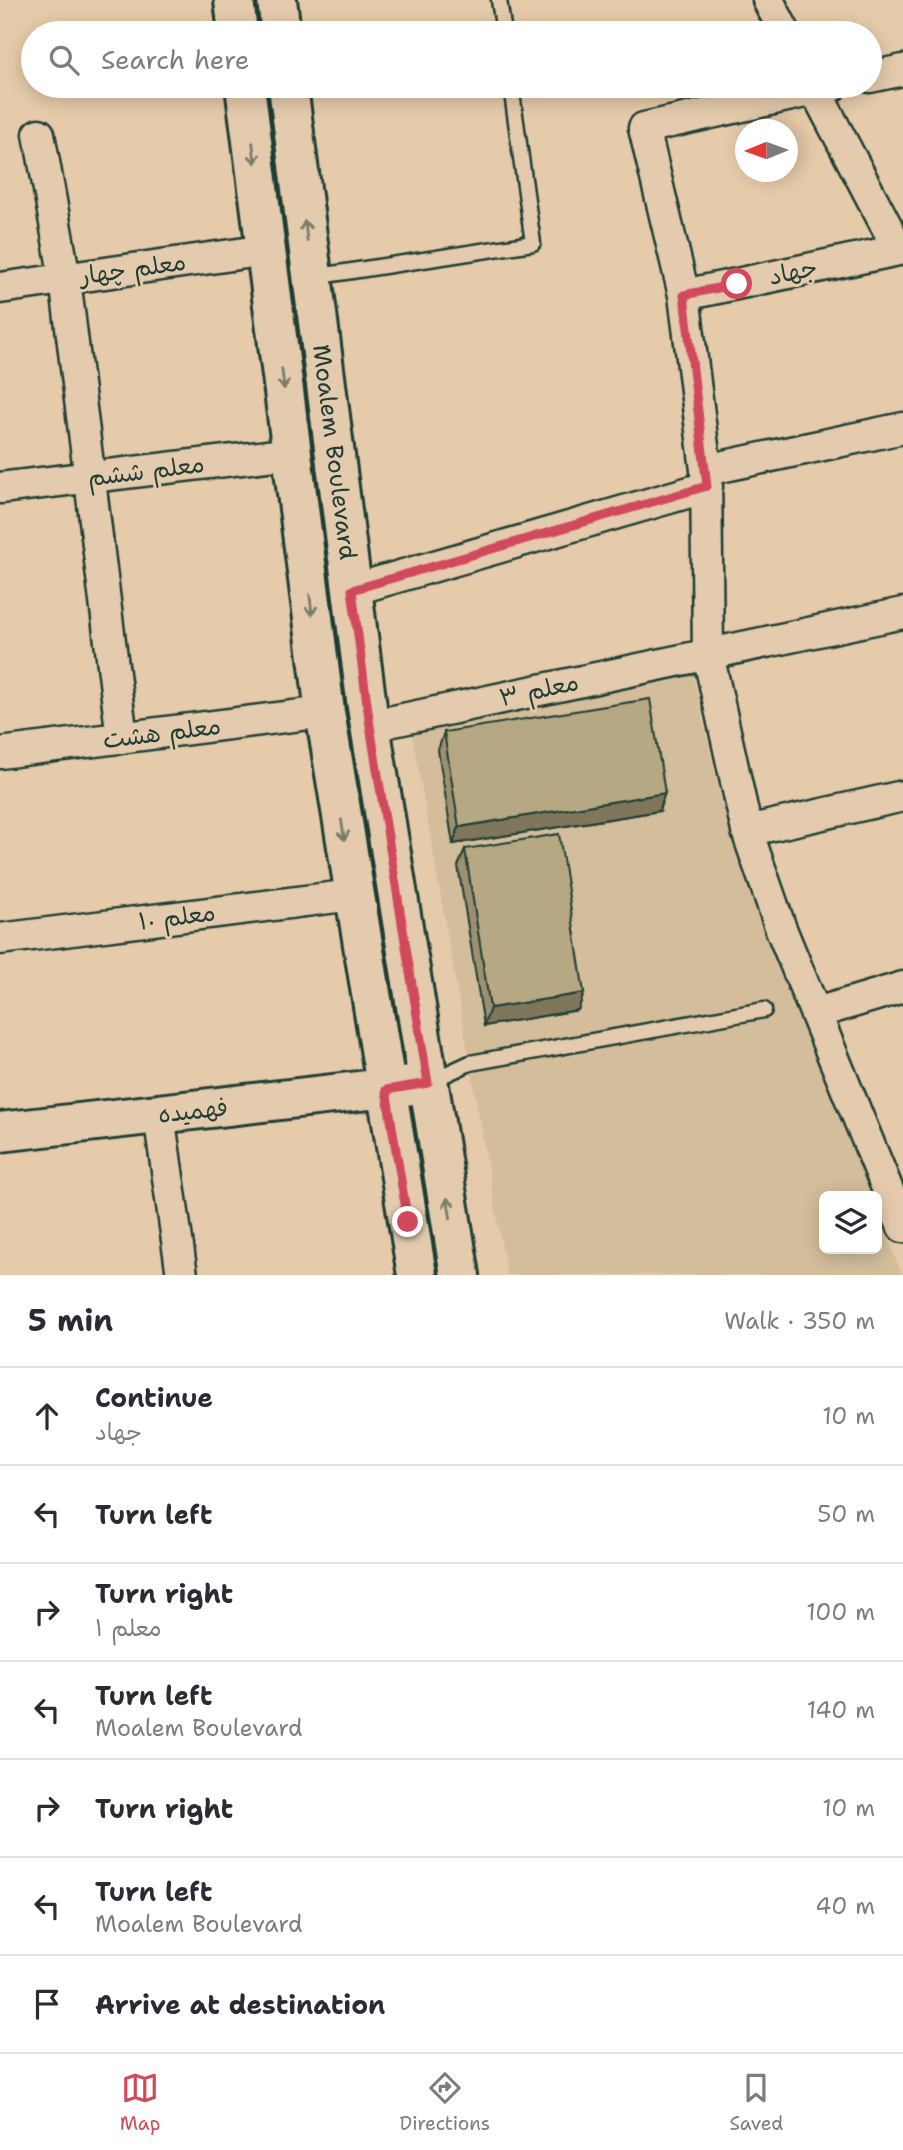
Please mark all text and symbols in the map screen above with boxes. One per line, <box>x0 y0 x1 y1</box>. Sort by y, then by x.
search box <box>21 21 882 98</box>
icon: search <box>45 41 83 79</box>
text: Search here <box>101 42 250 77</box>
north arrow <box>735 119 798 182</box>
one-way arrow <box>247 142 260 164</box>
one-way arrow <box>300 220 313 243</box>
street label: معلم چهار <box>76 246 188 295</box>
street label: جهاد <box>766 251 820 293</box>
route start <box>721 268 752 299</box>
street label: Moalem Boulevard <box>305 342 364 562</box>
one-way arrow <box>276 367 289 390</box>
street label: معلم ششم <box>86 448 207 496</box>
one-way arrow <box>305 593 318 616</box>
street label: معلم ۳ <box>496 666 582 716</box>
street label: معلم هشت <box>101 710 223 758</box>
one-way arrow <box>337 818 350 841</box>
street label: معلم ۱۰ <box>137 896 218 940</box>
street label: فهمیده <box>156 1091 230 1131</box>
map controls <box>819 1191 882 1254</box>
button: layers <box>819 1191 882 1254</box>
one-way arrow <box>442 1197 455 1220</box>
route end <box>392 1206 423 1237</box>
text: 5 min <box>28 1300 113 1341</box>
text: Walk · 350 m <box>724 1306 875 1336</box>
text: Continue <box>95 1380 213 1415</box>
icon: ahead <box>28 1397 66 1435</box>
text: 10 m <box>822 1401 875 1431</box>
text: جهاد <box>95 1417 142 1447</box>
icon: left <box>28 1495 66 1533</box>
text: Turn left <box>95 1497 212 1532</box>
text: 50 m <box>817 1499 875 1529</box>
text: Turn right <box>95 1576 233 1611</box>
icon: right <box>28 1593 66 1631</box>
text: 100 m <box>806 1597 875 1627</box>
text: معلم ۱ <box>95 1613 162 1643</box>
text: Turn left <box>95 1678 212 1713</box>
icon: left <box>28 1691 66 1729</box>
text: 140 m <box>807 1695 875 1725</box>
text: Moalem Boulevard <box>95 1713 303 1743</box>
icon: right <box>28 1789 66 1827</box>
text: Turn right <box>95 1791 233 1826</box>
text: 10 m <box>822 1793 875 1823</box>
text: Turn left <box>95 1874 212 1909</box>
icon: left <box>28 1887 66 1925</box>
text: 40 m <box>815 1891 875 1921</box>
text: Moalem Boulevard <box>95 1909 303 1939</box>
icon: arrive <box>28 1985 66 2023</box>
text: Arrive at destination <box>95 1987 385 2022</box>
tab: Map <box>120 2069 160 2136</box>
tab: Directions <box>400 2069 490 2136</box>
tab: Saved <box>729 2069 783 2136</box>

